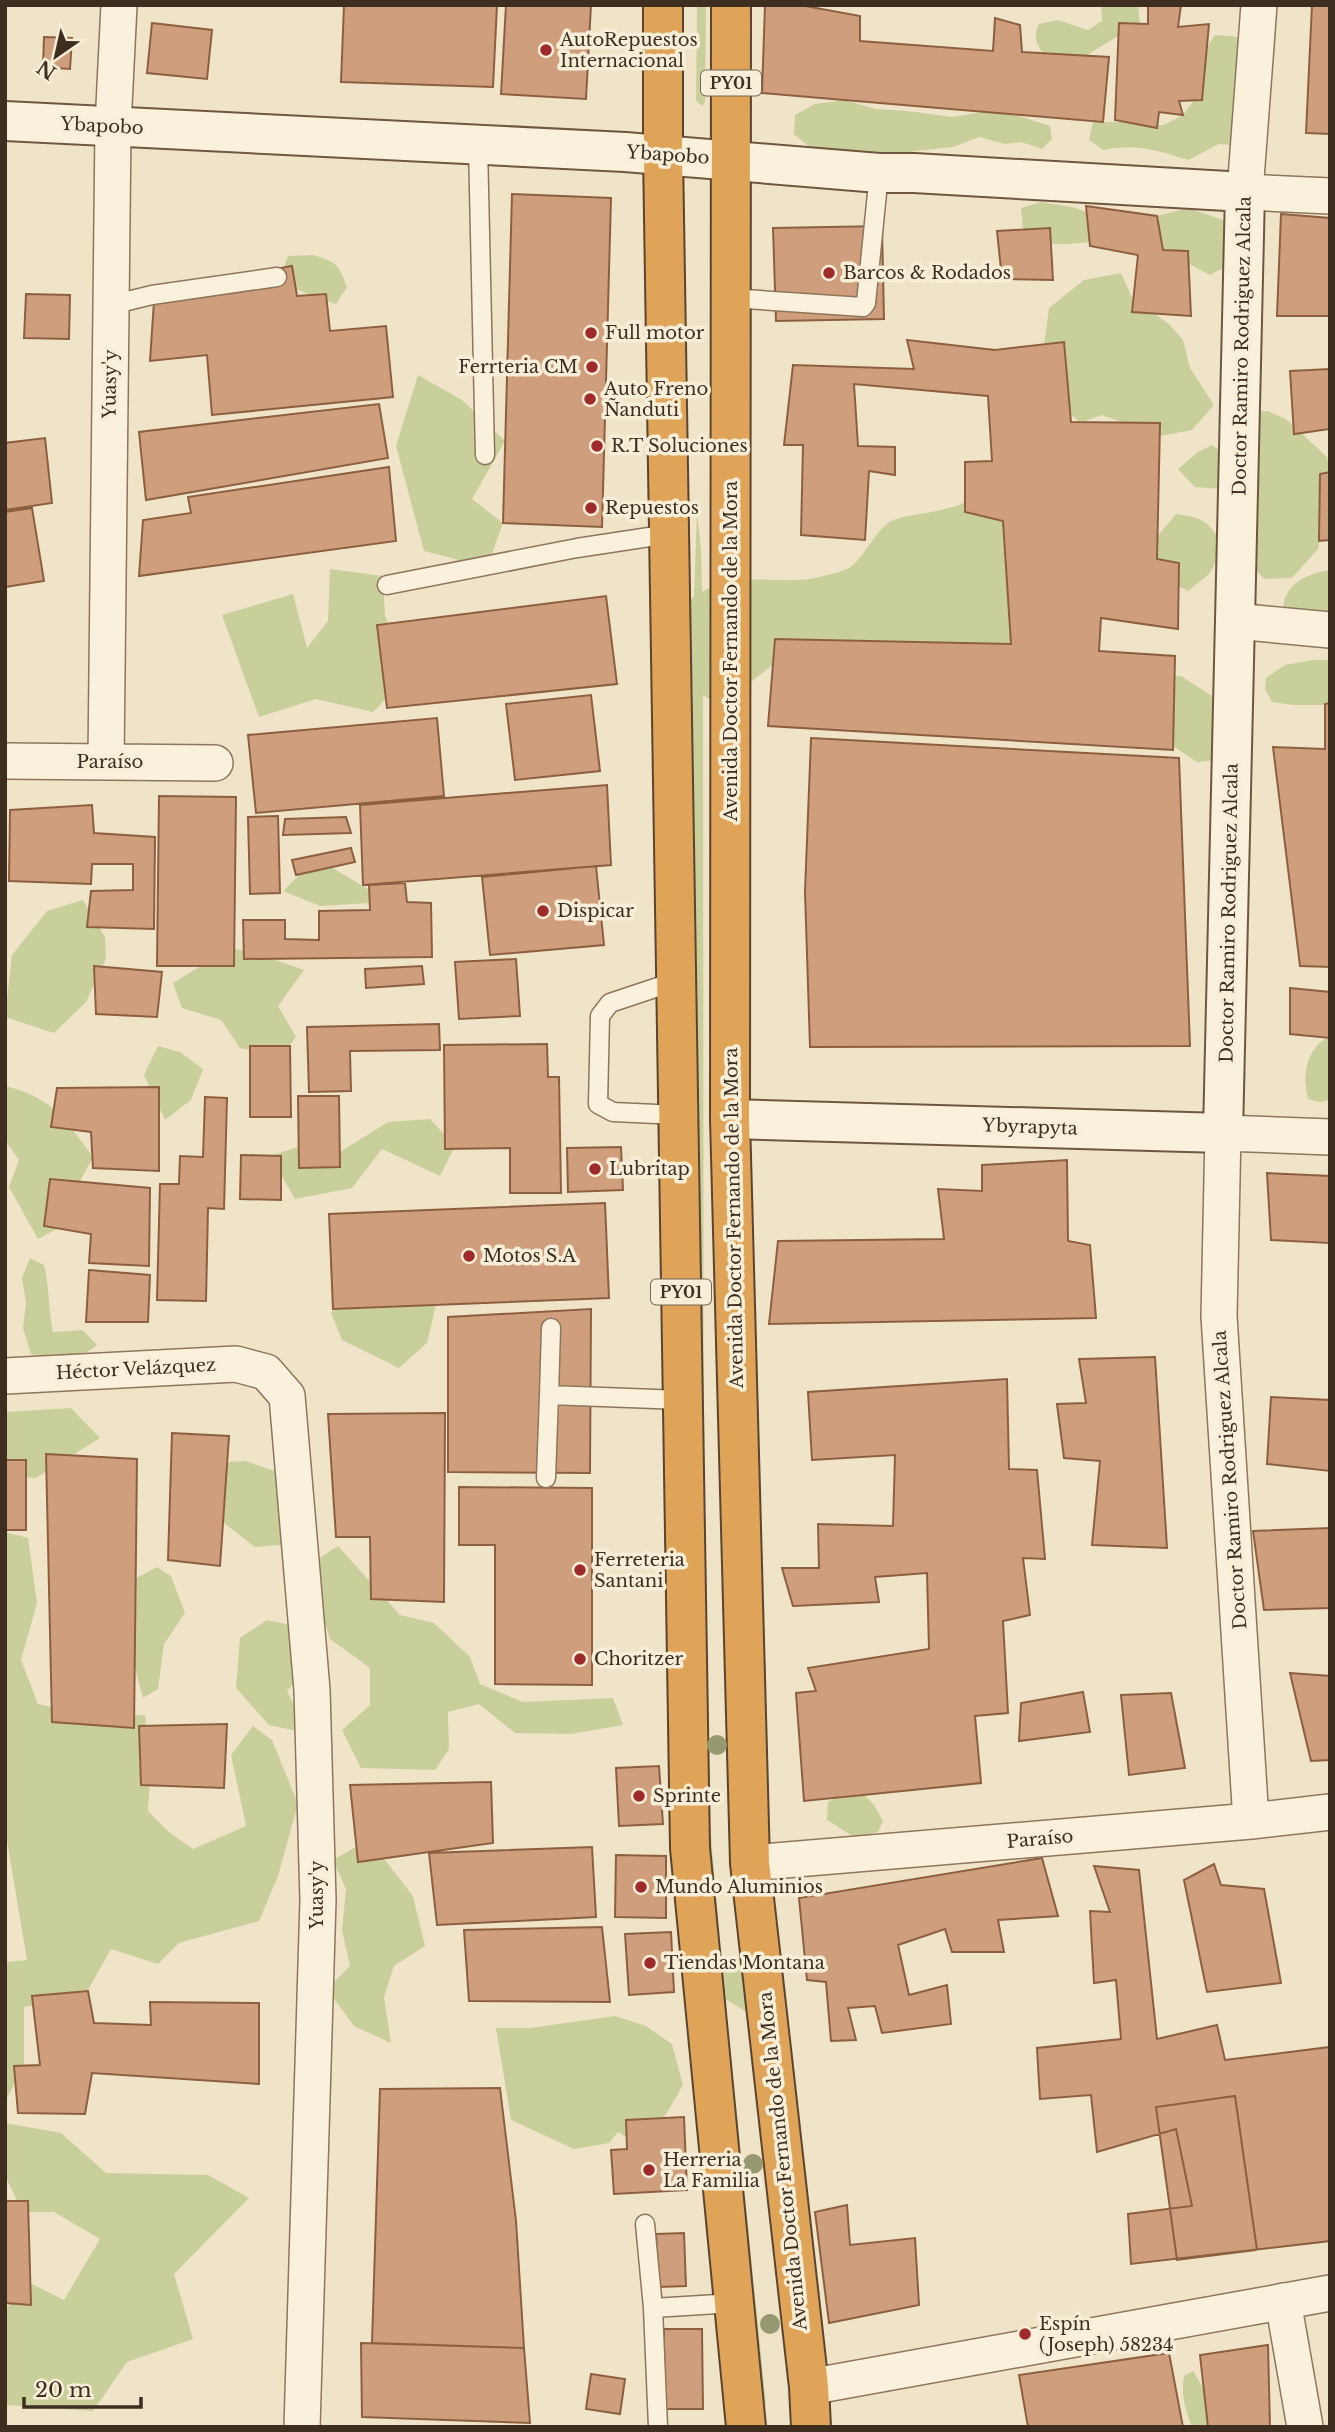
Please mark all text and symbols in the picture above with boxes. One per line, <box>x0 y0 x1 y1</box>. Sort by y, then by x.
north arrow <box>21 21 91 91</box>
place label: AutoRepuestos Internacional <box>559 29 698 72</box>
marker: AutoRepuestos Internacional <box>538 42 554 58</box>
text: N <box>33 55 61 84</box>
road number: PY01 <box>701 71 761 96</box>
street label: Ybapobo <box>59 113 144 139</box>
street label: Ybapobo <box>625 141 710 169</box>
street label: Doctor Ramiro Rodriguez Alcala <box>1228 196 1256 496</box>
place label: Barcos & Rodados <box>843 262 1011 284</box>
marker: Barcos & Rodados <box>821 265 837 281</box>
place label: Full motor <box>605 322 705 344</box>
marker: Full motor <box>583 325 599 341</box>
street label: Yuasy'y <box>98 349 122 420</box>
place label: Ferrteria CM <box>458 356 578 378</box>
marker: Ferrteria CM <box>584 359 600 375</box>
place label: Auto Freno Ñanduti <box>603 378 708 421</box>
marker: Auto Freno Ñanduti <box>582 391 598 407</box>
place label: R.T Soluciones <box>611 435 748 457</box>
marker: R.T Soluciones <box>589 438 605 454</box>
street label: Avenida Doctor Fernando de la Mora <box>720 481 742 822</box>
place label: Repuestos <box>605 497 699 519</box>
marker: Repuestos <box>583 500 599 516</box>
street label: Paraíso <box>77 751 143 773</box>
street label: Doctor Ramiro Rodriguez Alcala <box>1215 763 1243 1063</box>
place label: Dispicar <box>557 900 634 922</box>
marker: Dispicar <box>535 903 551 919</box>
street label: Avenida Doctor Fernando de la Mora <box>720 1048 748 1389</box>
street label: Ybyrapyta <box>981 1114 1078 1140</box>
place label: Lubritap <box>609 1158 690 1180</box>
marker: Lubritap <box>587 1161 603 1177</box>
place label: Motos S.A <box>483 1245 577 1267</box>
marker: Motos S.A <box>461 1248 477 1264</box>
road number: PY01 <box>651 1280 711 1304</box>
street label: Doctor Ramiro Rodriguez Alcala <box>1209 1330 1251 1630</box>
street label: Héctor Velázquez <box>55 1354 217 1384</box>
place label: Ferreteria Santani <box>594 1549 685 1592</box>
marker: Ferreteria Santani <box>572 1562 588 1578</box>
place label: Choritzer <box>594 1648 683 1670</box>
marker: Choritzer <box>572 1651 588 1667</box>
place label: Sprinte <box>653 1785 721 1807</box>
marker: Sprinte <box>631 1788 647 1804</box>
street label: Paraíso <box>1006 1825 1074 1853</box>
street label: Yuasy'y <box>306 1860 328 1931</box>
place label: Mundo Aluminios <box>655 1876 823 1898</box>
marker: Mundo Aluminios <box>633 1879 649 1895</box>
place label: Tiendas Montana <box>664 1952 825 1974</box>
marker: Tiendas Montana <box>642 1955 658 1971</box>
street label: Avenida Doctor Fernando de la Mora <box>754 1990 812 2332</box>
place label: Herreria La Familia <box>663 2149 760 2192</box>
marker: Herreria La Familia <box>641 2162 657 2178</box>
place label: Espín (Joseph) 58234 <box>1039 2313 1174 2356</box>
marker: Espín (Joseph) 58234 <box>1017 2326 1033 2342</box>
scale bar <box>24 2366 142 2410</box>
text: 20 m <box>35 2377 92 2403</box>

